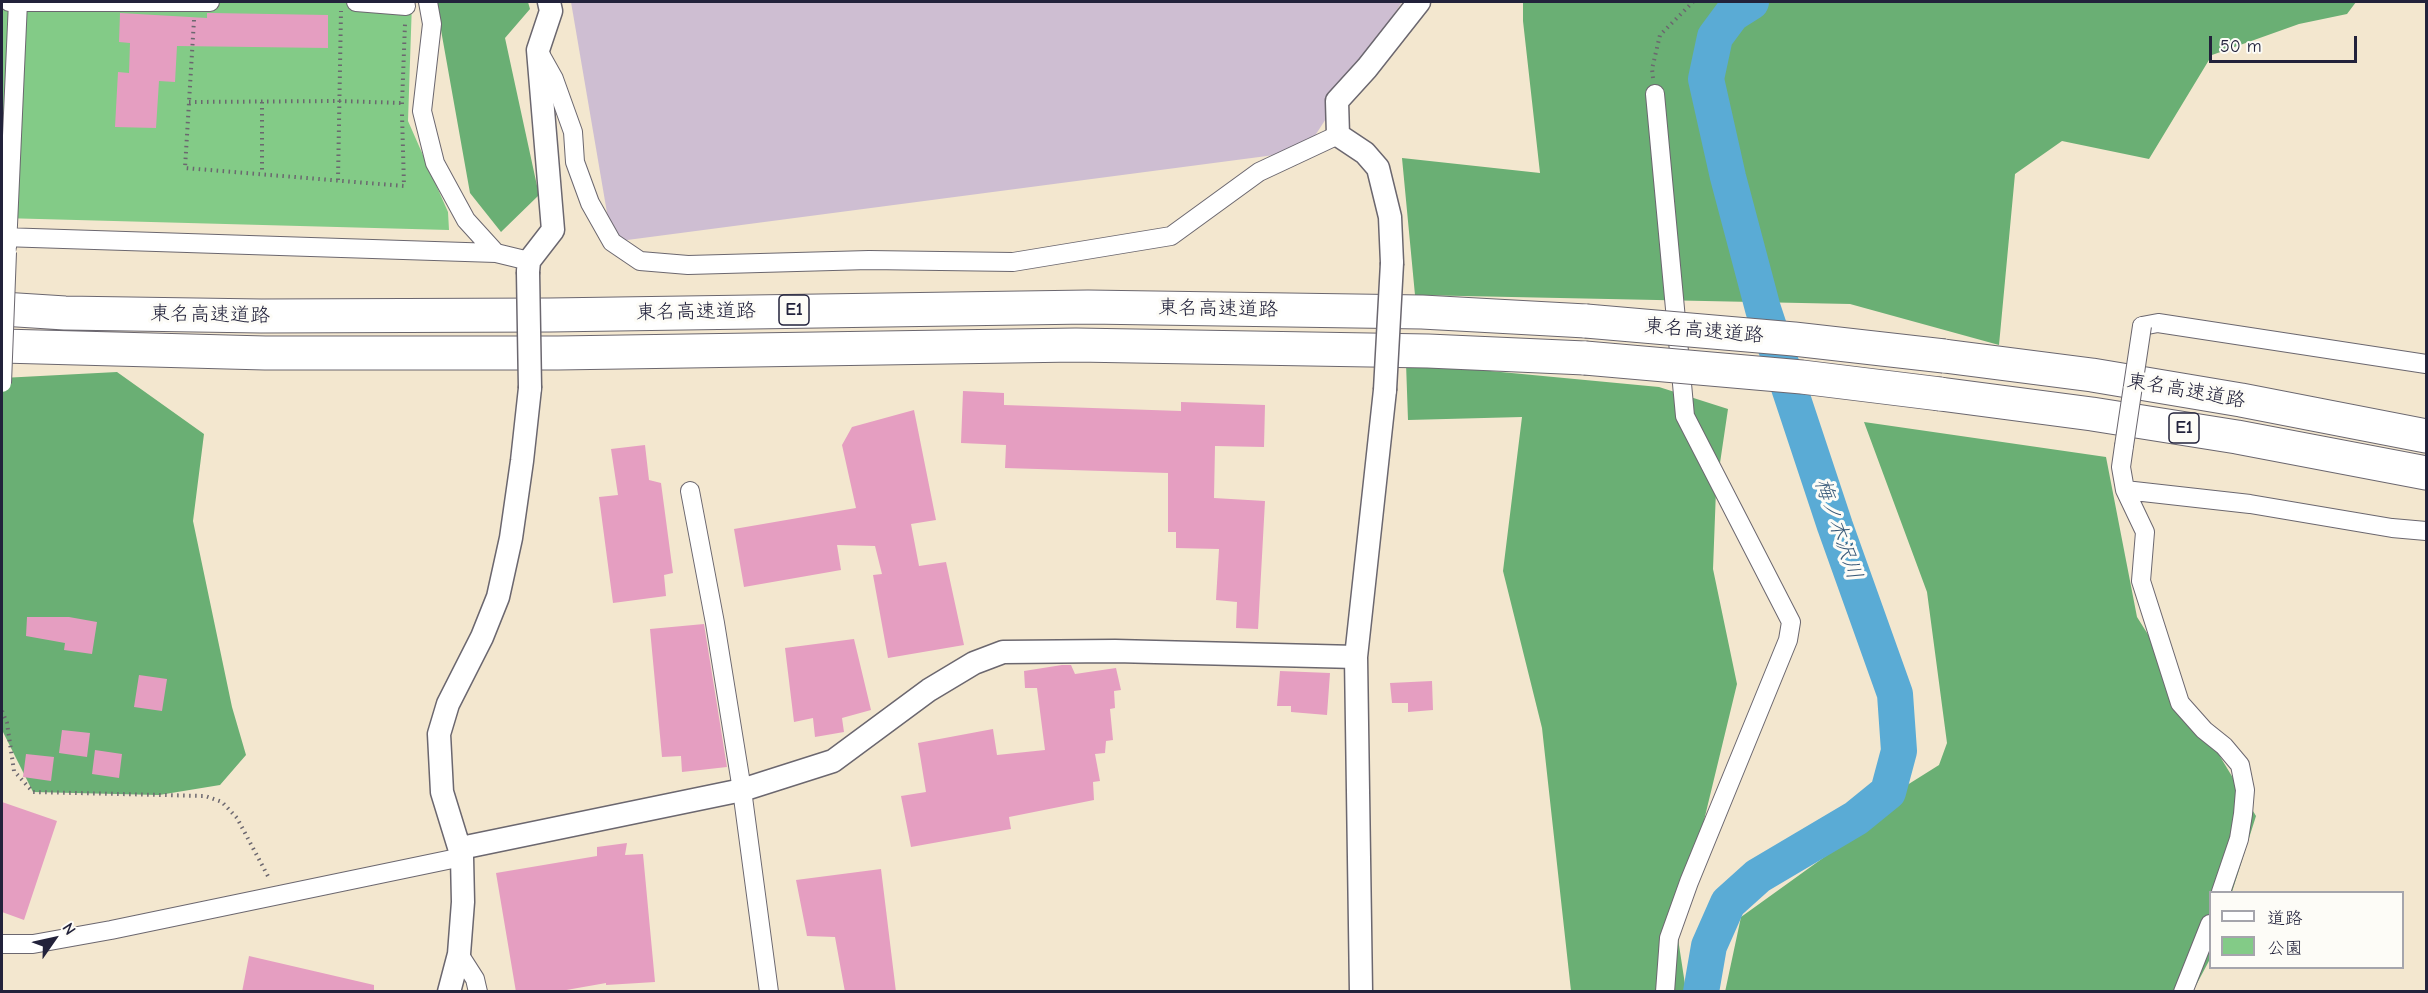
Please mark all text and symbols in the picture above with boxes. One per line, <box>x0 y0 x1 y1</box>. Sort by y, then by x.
scale bar <box>2212 24 2360 62</box>
text: 50 m <box>2220 36 2262 57</box>
road number: E1 <box>779 295 809 325</box>
street label: 東名高速道路 <box>1158 296 1278 322</box>
street label: 東名高速道路 <box>636 299 756 325</box>
street label: 東名高速道路 <box>150 302 270 328</box>
street label: 東名高速道路 <box>1643 314 1765 348</box>
street label: 東名高速道路 <box>2125 369 2247 413</box>
road number: E1 <box>2169 413 2199 443</box>
water label: 梅ノ木沢川 <box>1809 475 1867 583</box>
legend <box>2209 891 2404 969</box>
text: 道路 <box>2267 908 2303 929</box>
north arrow <box>24 909 84 969</box>
text: N <box>59 920 79 938</box>
text: 公園 <box>2267 938 2303 959</box>

